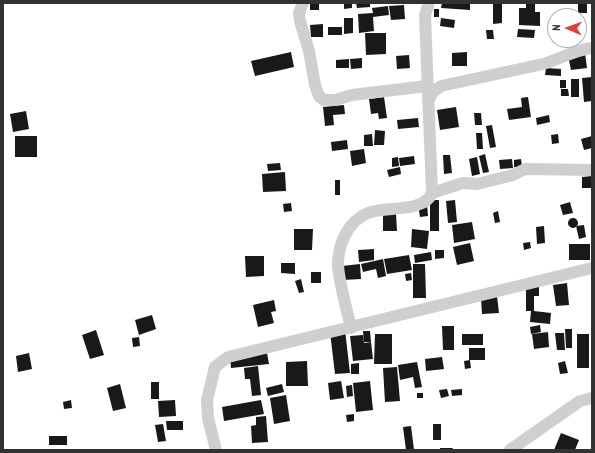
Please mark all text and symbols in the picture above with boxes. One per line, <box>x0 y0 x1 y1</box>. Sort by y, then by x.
north arrow <box>547 8 587 48</box>
text: N <box>549 24 563 31</box>

